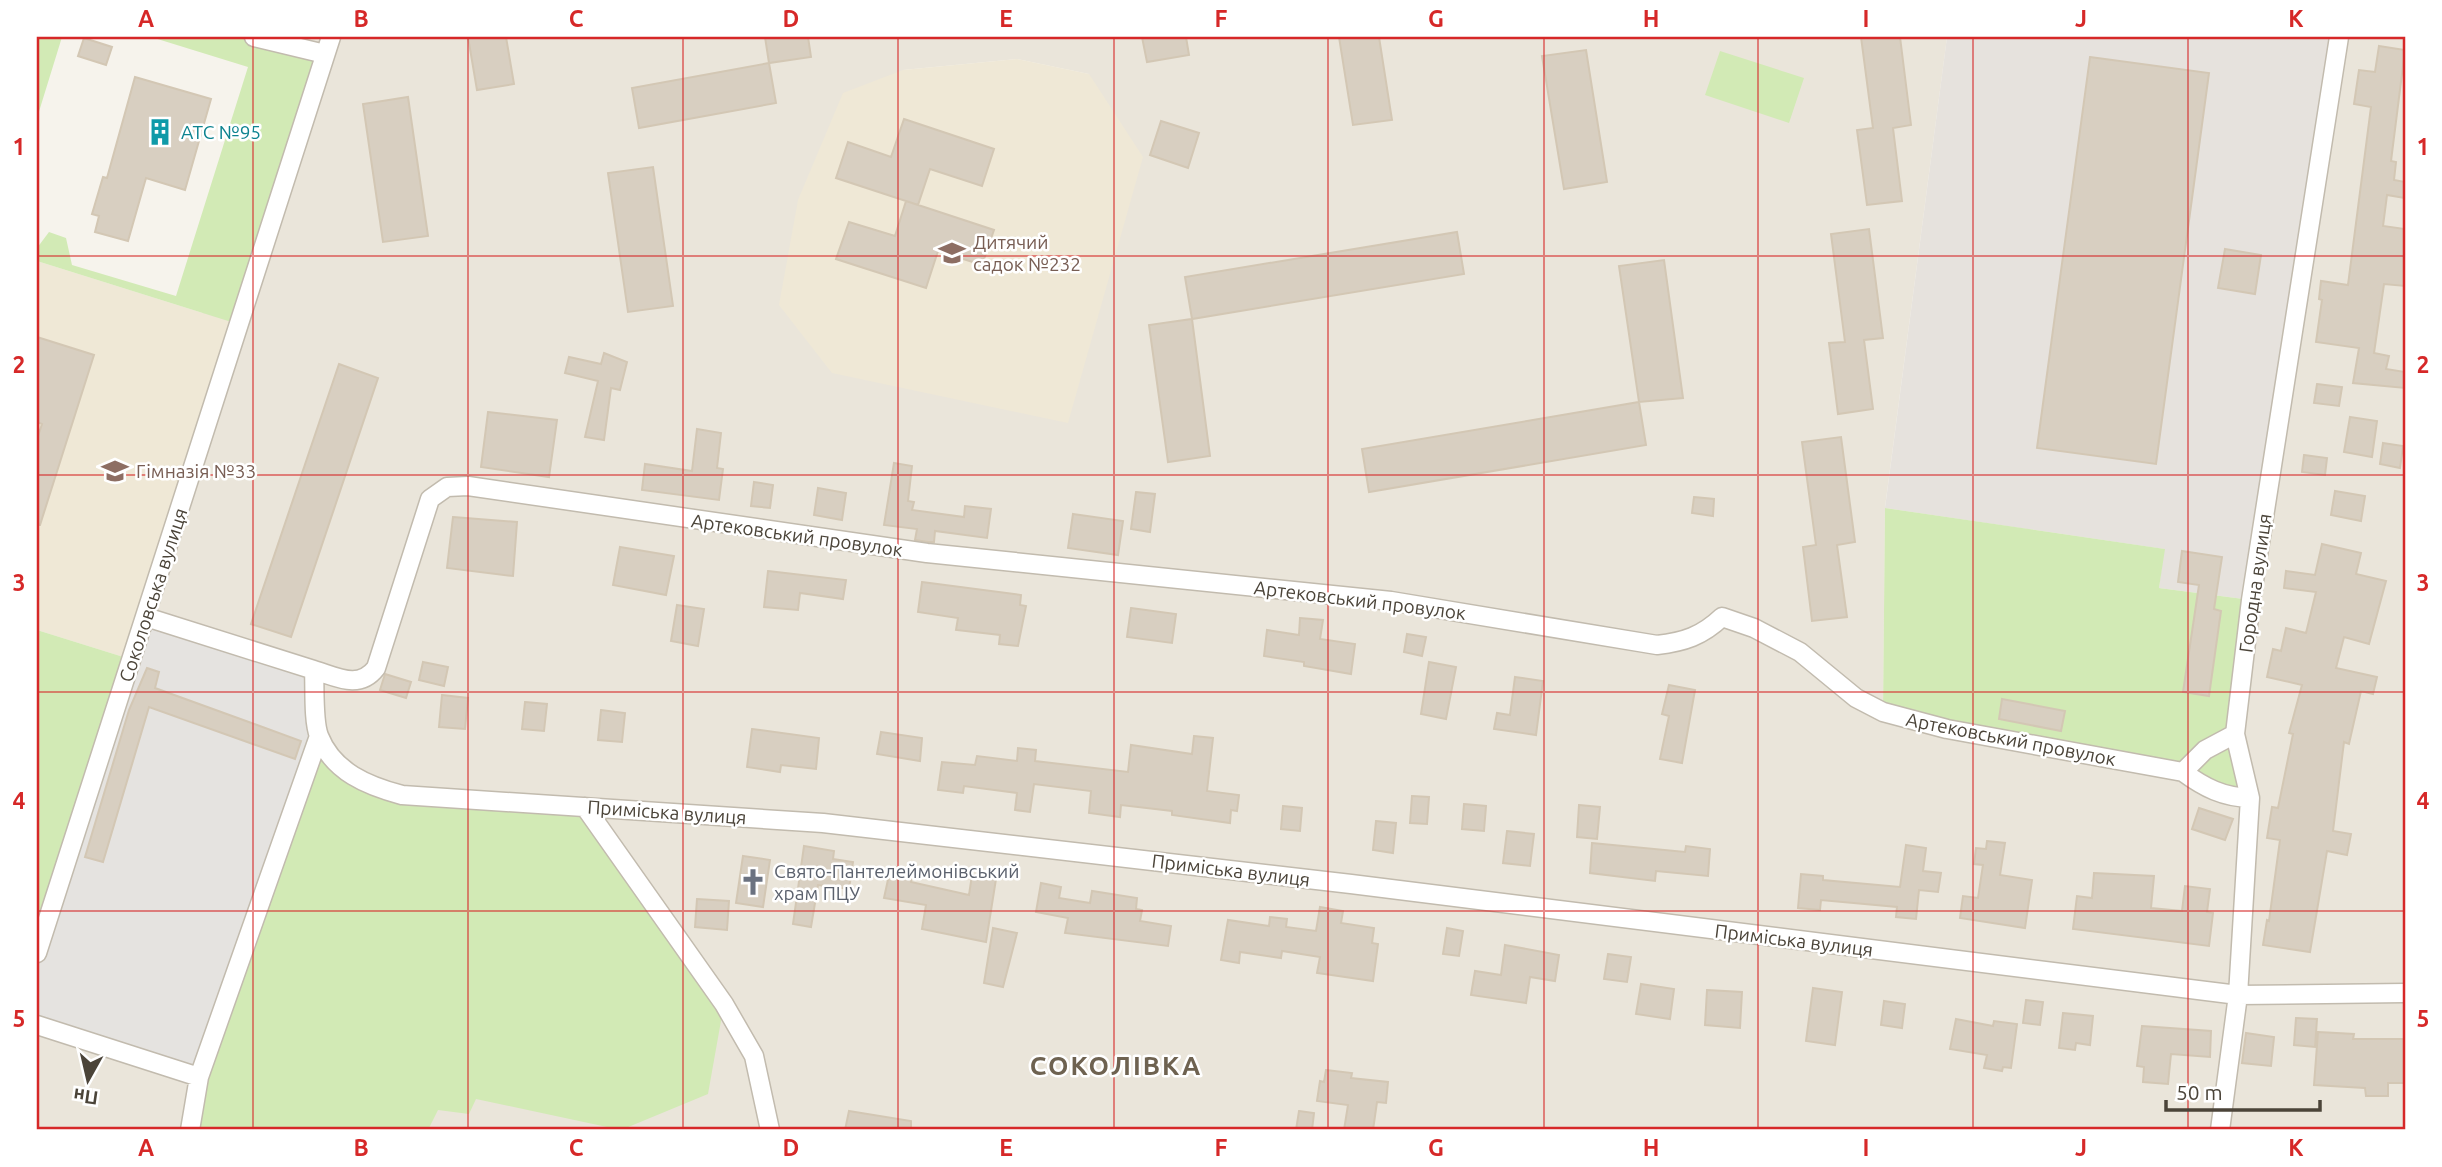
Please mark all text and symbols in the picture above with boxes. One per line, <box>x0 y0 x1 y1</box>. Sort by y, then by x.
text: A <box>138 6 154 31</box>
text: B <box>353 6 369 31</box>
text: C <box>569 6 584 31</box>
text: D <box>783 6 799 31</box>
text: E <box>999 6 1013 31</box>
text: F <box>1215 6 1228 31</box>
text: G <box>1428 6 1444 31</box>
text: H <box>1643 6 1659 31</box>
text: I <box>1863 6 1869 31</box>
text: J <box>2075 6 2087 31</box>
text: K <box>2288 6 2304 31</box>
building icon: АТС №95 <box>145 117 175 147</box>
place label: АТС №95 <box>181 121 261 143</box>
text: 1 <box>13 134 25 159</box>
text: 1 <box>2417 134 2429 159</box>
place label: Дитячий садок №232 <box>973 231 1081 275</box>
school or university icon: Дитячий садок №232 <box>937 238 967 268</box>
text: 2 <box>13 352 25 377</box>
text: 2 <box>2417 352 2429 377</box>
school or university icon: Гімназія №33 <box>100 456 130 486</box>
place label: Гімназія №33 <box>136 460 256 482</box>
street label: Соколовська вулиця <box>114 505 192 685</box>
street label: Артековський провулок <box>690 509 904 561</box>
street label: Городна вулиця <box>2234 512 2276 654</box>
text: 3 <box>13 570 25 595</box>
text: 3 <box>2417 570 2429 595</box>
street label: Артековський провулок <box>1253 576 1467 624</box>
street label: Артековський провулок <box>1904 708 2118 770</box>
text: 4 <box>13 788 26 813</box>
text: 4 <box>2417 788 2430 813</box>
street label: Приміська вулиця <box>587 795 747 829</box>
street label: Приміська вулиця <box>1151 849 1311 891</box>
place label: Свято-Пантелеймонівський храм ПЦУ <box>774 860 1020 904</box>
church icon: Свято-Пантелеймонівський храм ПЦУ <box>738 867 768 897</box>
street label: Приміська вулиця <box>1714 919 1874 961</box>
text: 5 <box>13 1006 25 1031</box>
text: 5 <box>2417 1006 2429 1031</box>
north arrow <box>52 1044 122 1114</box>
district label: СОКОЛІВКА <box>1030 1051 1202 1080</box>
scale bar <box>2166 1069 2320 1113</box>
text: 50 m <box>2176 1080 2223 1104</box>
text: Пн <box>72 1084 100 1109</box>
text: A <box>138 1135 154 1160</box>
text: B <box>353 1135 369 1160</box>
text: C <box>569 1135 584 1160</box>
text: D <box>783 1135 799 1160</box>
text: E <box>999 1135 1013 1160</box>
text: F <box>1215 1135 1228 1160</box>
text: G <box>1428 1135 1444 1160</box>
text: H <box>1643 1135 1659 1160</box>
text: I <box>1863 1135 1869 1160</box>
text: J <box>2075 1135 2087 1160</box>
text: K <box>2288 1135 2304 1160</box>

